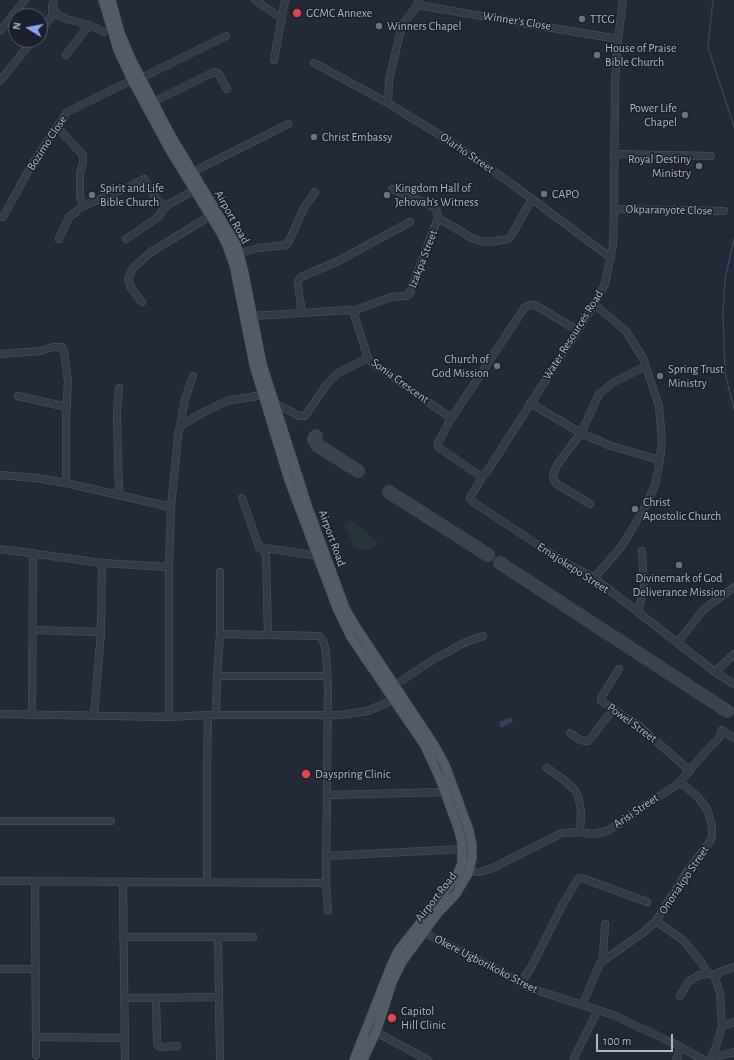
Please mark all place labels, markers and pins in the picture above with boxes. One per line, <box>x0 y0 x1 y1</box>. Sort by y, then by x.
place label: GCMC Annexe <box>306 6 372 20</box>
marker: GCMC Annexe <box>291 7 303 19</box>
place label: TTCG <box>590 12 615 26</box>
marker: TTCG <box>577 14 587 24</box>
place label: Winners Chapel <box>387 19 461 33</box>
marker: Winners Chapel <box>374 21 384 31</box>
place label: House of Praise Bible Church <box>605 41 676 69</box>
marker: House of Praise Bible Church <box>592 50 602 60</box>
place label: Power Life Chapel <box>629 101 677 129</box>
marker: Power Life Chapel <box>680 110 690 120</box>
place label: Christ Embassy <box>322 130 392 144</box>
marker: Christ Embassy <box>309 132 319 142</box>
place label: Royal Destiny Ministry <box>628 152 691 180</box>
marker: Royal Destiny Ministry <box>694 161 704 171</box>
place label: Spirit and Life Bible Church <box>100 181 164 209</box>
place label: Kingdom Hall of Jehovah's Witness <box>395 181 478 209</box>
place label: CAPO <box>552 187 579 201</box>
marker: CAPO <box>539 189 549 199</box>
marker: Spirit and Life Bible Church <box>87 190 97 200</box>
marker: Kingdom Hall of Jehovah's Witness <box>382 190 392 200</box>
place label: Church of God Mission <box>432 352 489 380</box>
marker: Church of God Mission <box>492 361 502 371</box>
place label: Spring Trust Ministry <box>668 362 724 390</box>
marker: Spring Trust Ministry <box>655 371 665 381</box>
place label: Christ Apostolic Church <box>643 495 721 523</box>
marker: Christ Apostolic Church <box>630 504 640 514</box>
marker: Divinemark of God Deliverance Mission <box>674 560 684 570</box>
place label: Divinemark of God Deliverance Mission <box>632 571 726 599</box>
place label: Dayspring Clinic <box>315 767 390 781</box>
marker: Dayspring Clinic <box>300 768 312 780</box>
place label: Capitol Hill Clinic <box>401 1004 446 1032</box>
marker: Capitol Hill Clinic <box>386 1012 398 1024</box>

